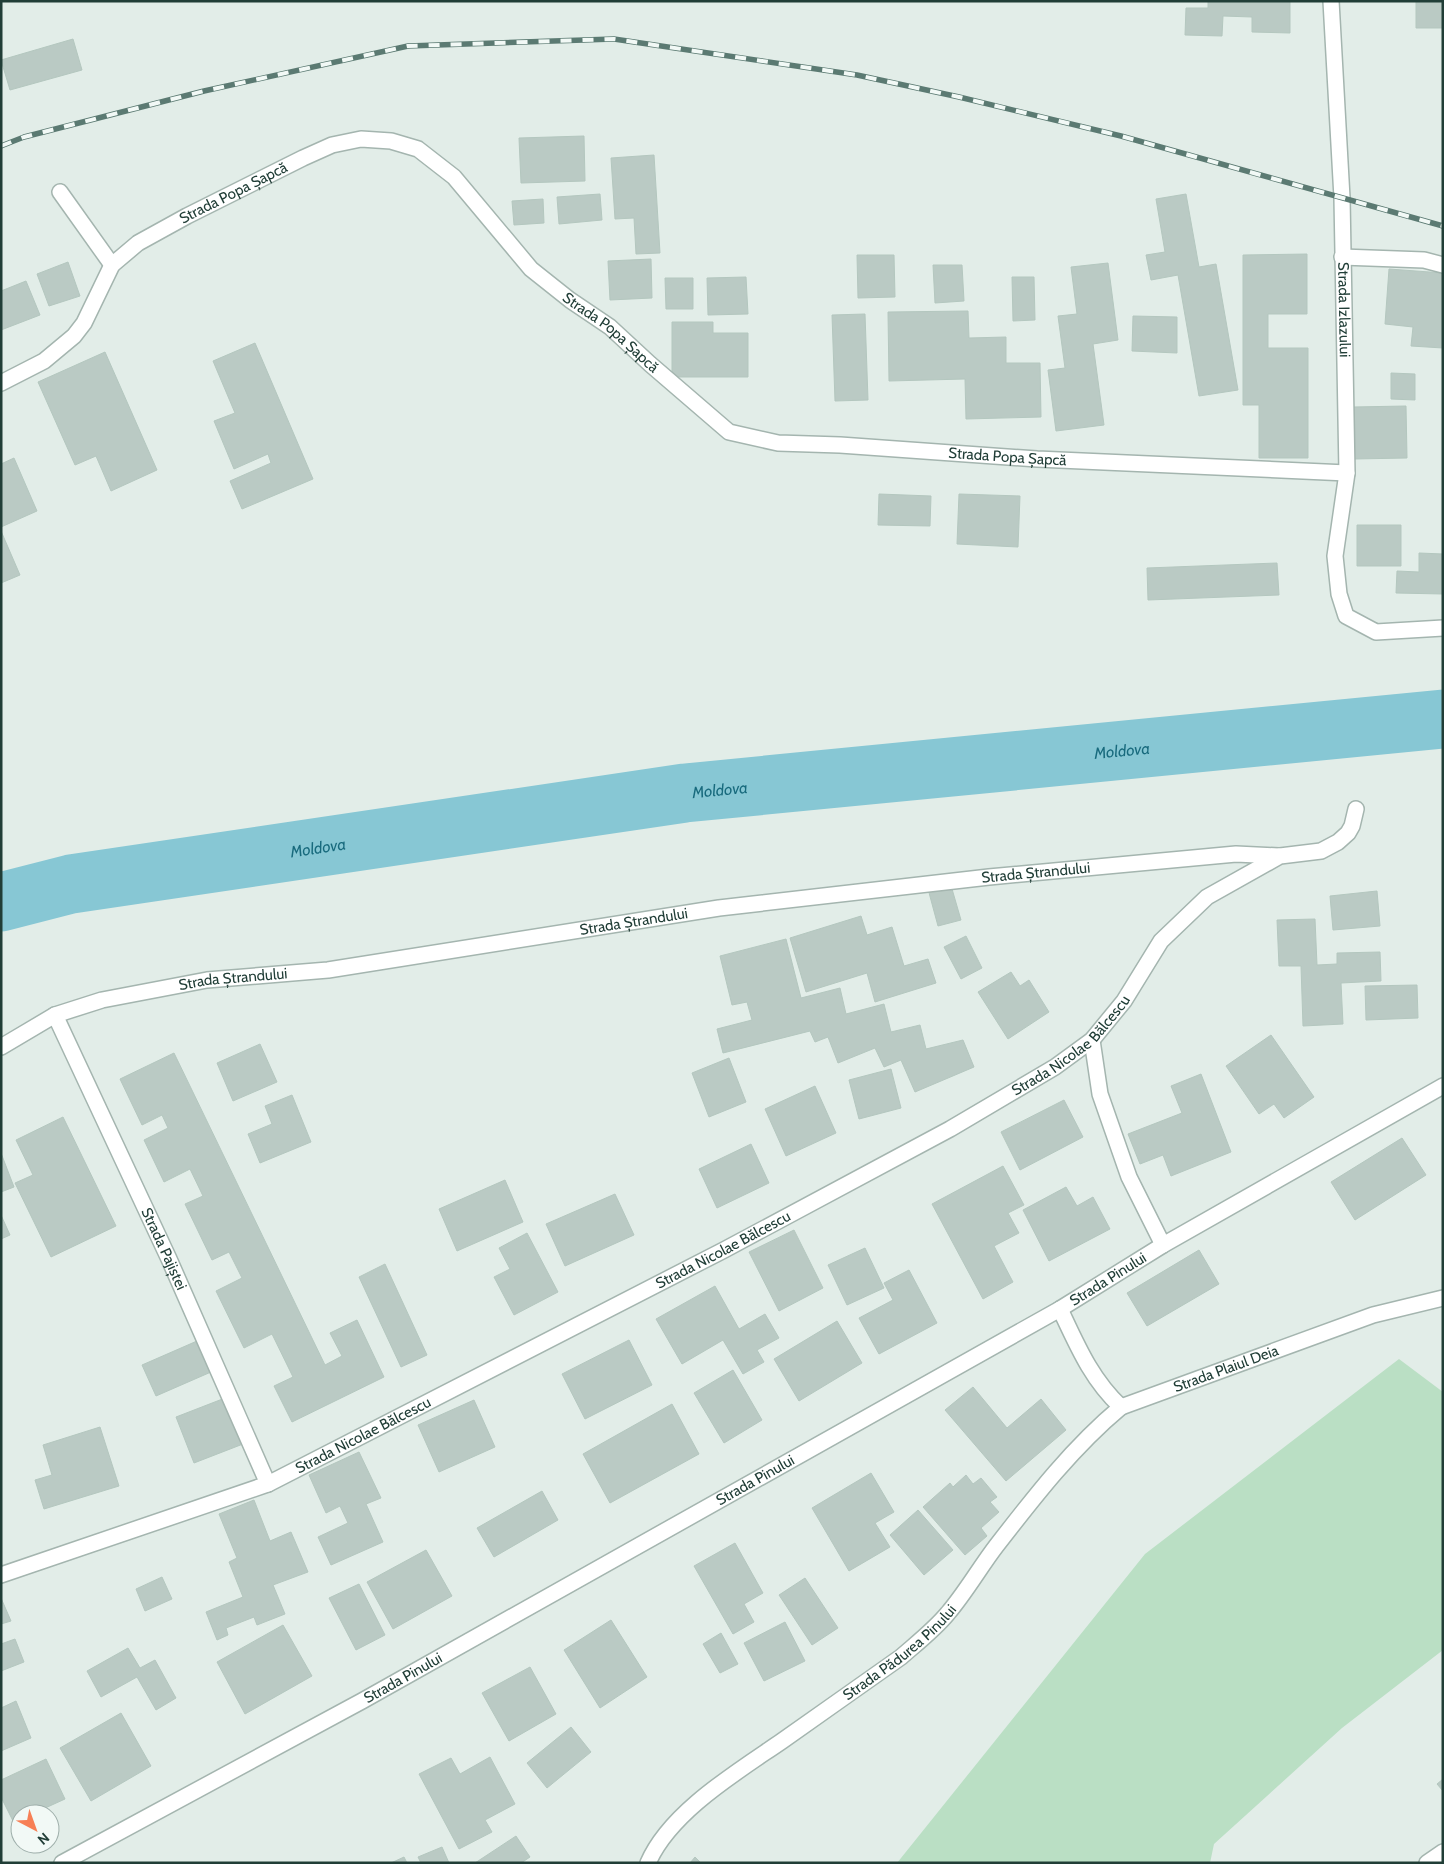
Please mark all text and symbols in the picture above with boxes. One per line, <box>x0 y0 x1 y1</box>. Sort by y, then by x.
street label: Strada Popa Șapcă <box>176 158 291 227</box>
street label: Strada Izlazului <box>1334 262 1354 358</box>
street label: Strada Popa Șapcă <box>559 289 663 377</box>
street label: Strada Popa Șapcă <box>948 444 1068 469</box>
water label: Moldova <box>1092 738 1151 763</box>
water label: Moldova <box>690 777 749 802</box>
water label: Moldova <box>288 834 347 861</box>
street label: Strada Ștrandului <box>980 859 1091 887</box>
street label: Strada Ștrandului <box>578 904 689 939</box>
street label: Strada Ștrandului <box>177 964 288 994</box>
street label: Strada Nicolae Bălcescu <box>1008 992 1134 1100</box>
street label: Strada Pajiștei <box>137 1205 190 1293</box>
street label: Strada Nicolae Bălcescu <box>653 1207 794 1292</box>
street label: Strada Pinului <box>1066 1249 1150 1310</box>
street label: Strada Plaiul Deia <box>1171 1341 1282 1396</box>
street label: Strada Nicolae Bălcescu <box>292 1393 434 1477</box>
street label: Strada Pinului <box>713 1451 798 1509</box>
street label: Strada Pădurea Pinului <box>839 1601 960 1704</box>
street label: Strada Pinului <box>361 1649 445 1707</box>
north arrow <box>10 1804 60 1854</box>
text: N <box>34 1829 53 1849</box>

